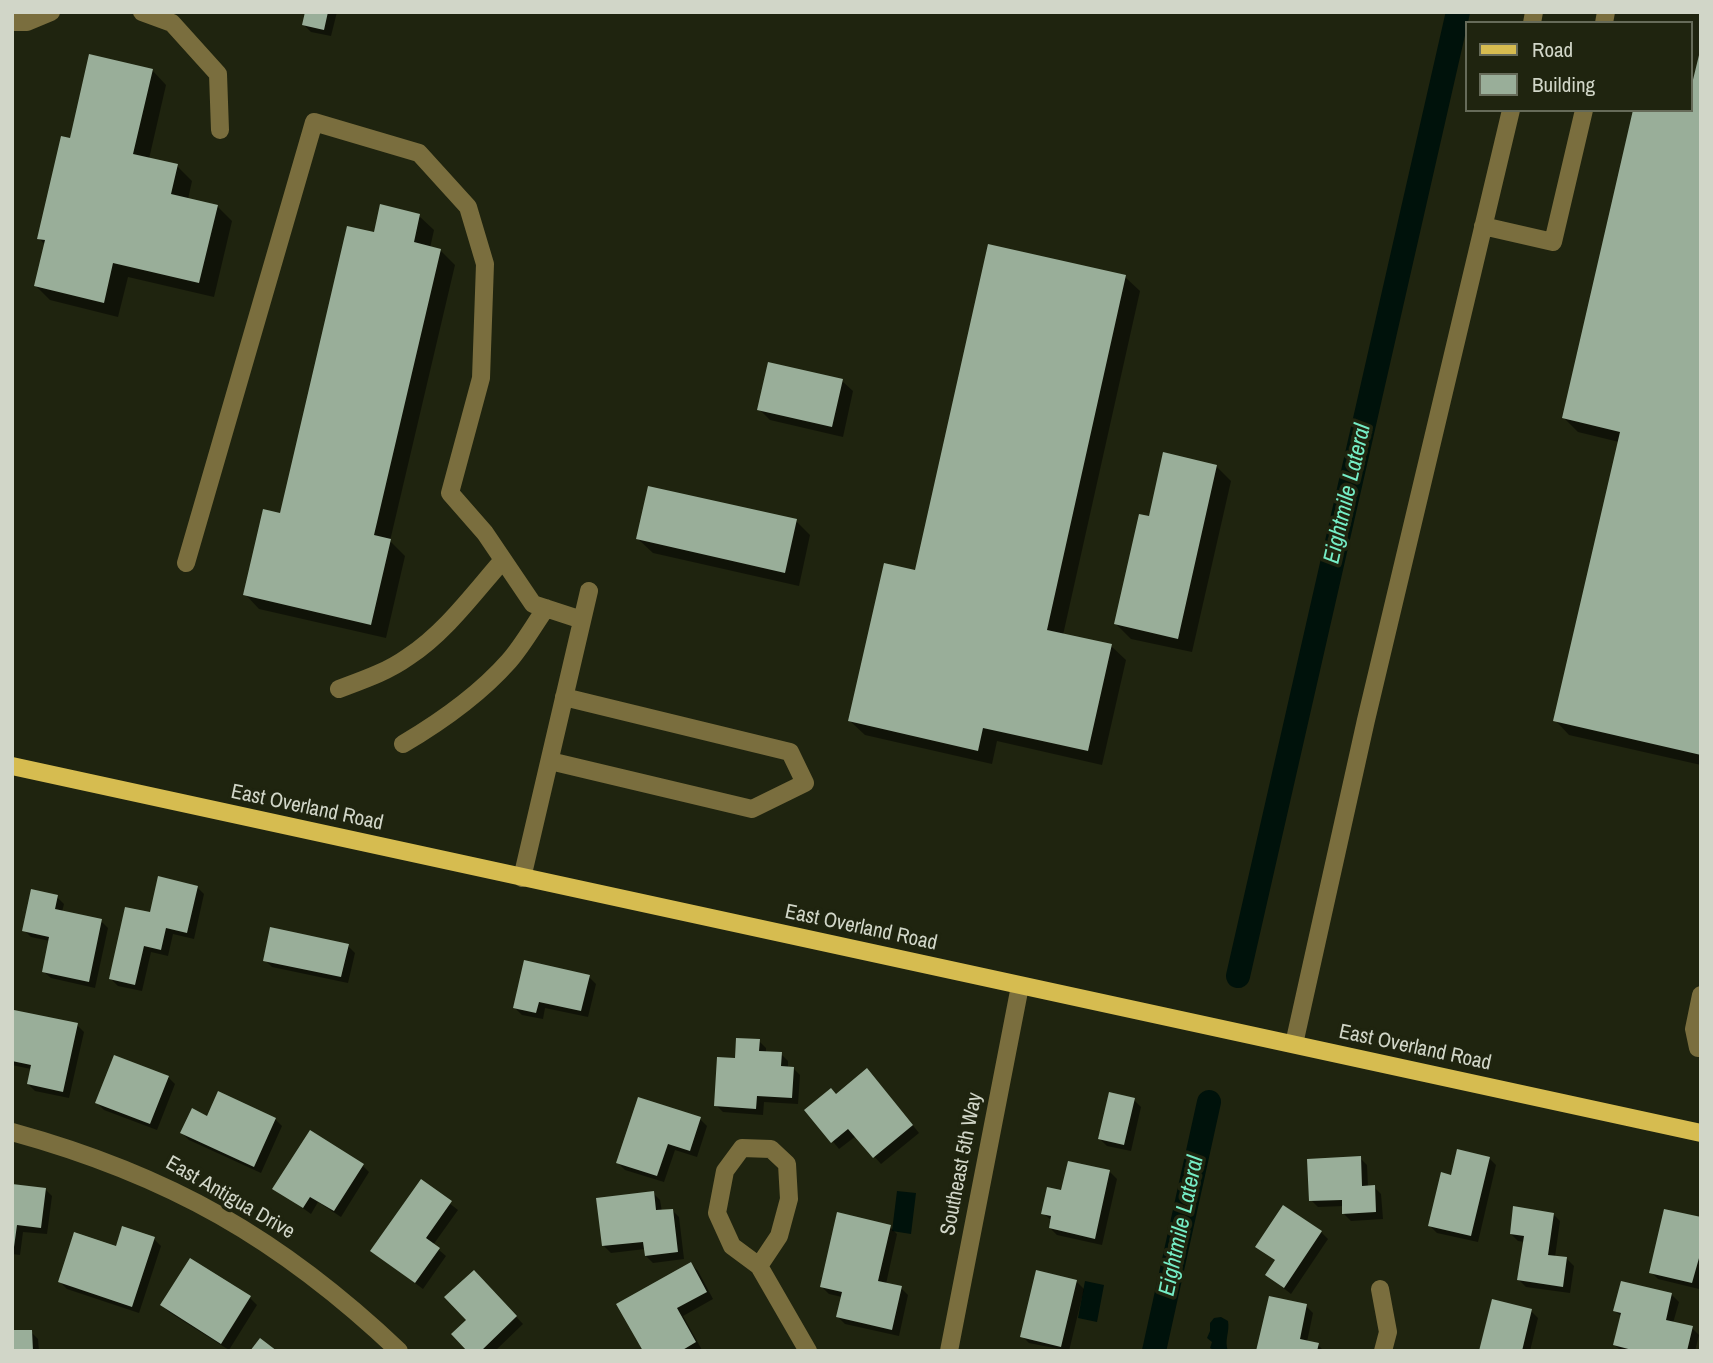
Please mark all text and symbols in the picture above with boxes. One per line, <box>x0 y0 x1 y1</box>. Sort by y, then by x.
legend <box>1464 21 1692 112</box>
text: Road <box>1532 35 1573 64</box>
text: Building <box>1532 70 1595 99</box>
water label: Eightmile Lateral <box>1319 421 1377 567</box>
street label: East Overland Road <box>229 780 385 836</box>
street label: East Overland Road <box>783 900 939 956</box>
street label: East Overland Road <box>1337 1020 1493 1076</box>
street label: Southeast 5th Way <box>936 1090 988 1238</box>
street label: East Antigua Drive <box>161 1151 299 1245</box>
water label: Eightmile Lateral <box>1154 1153 1210 1299</box>

